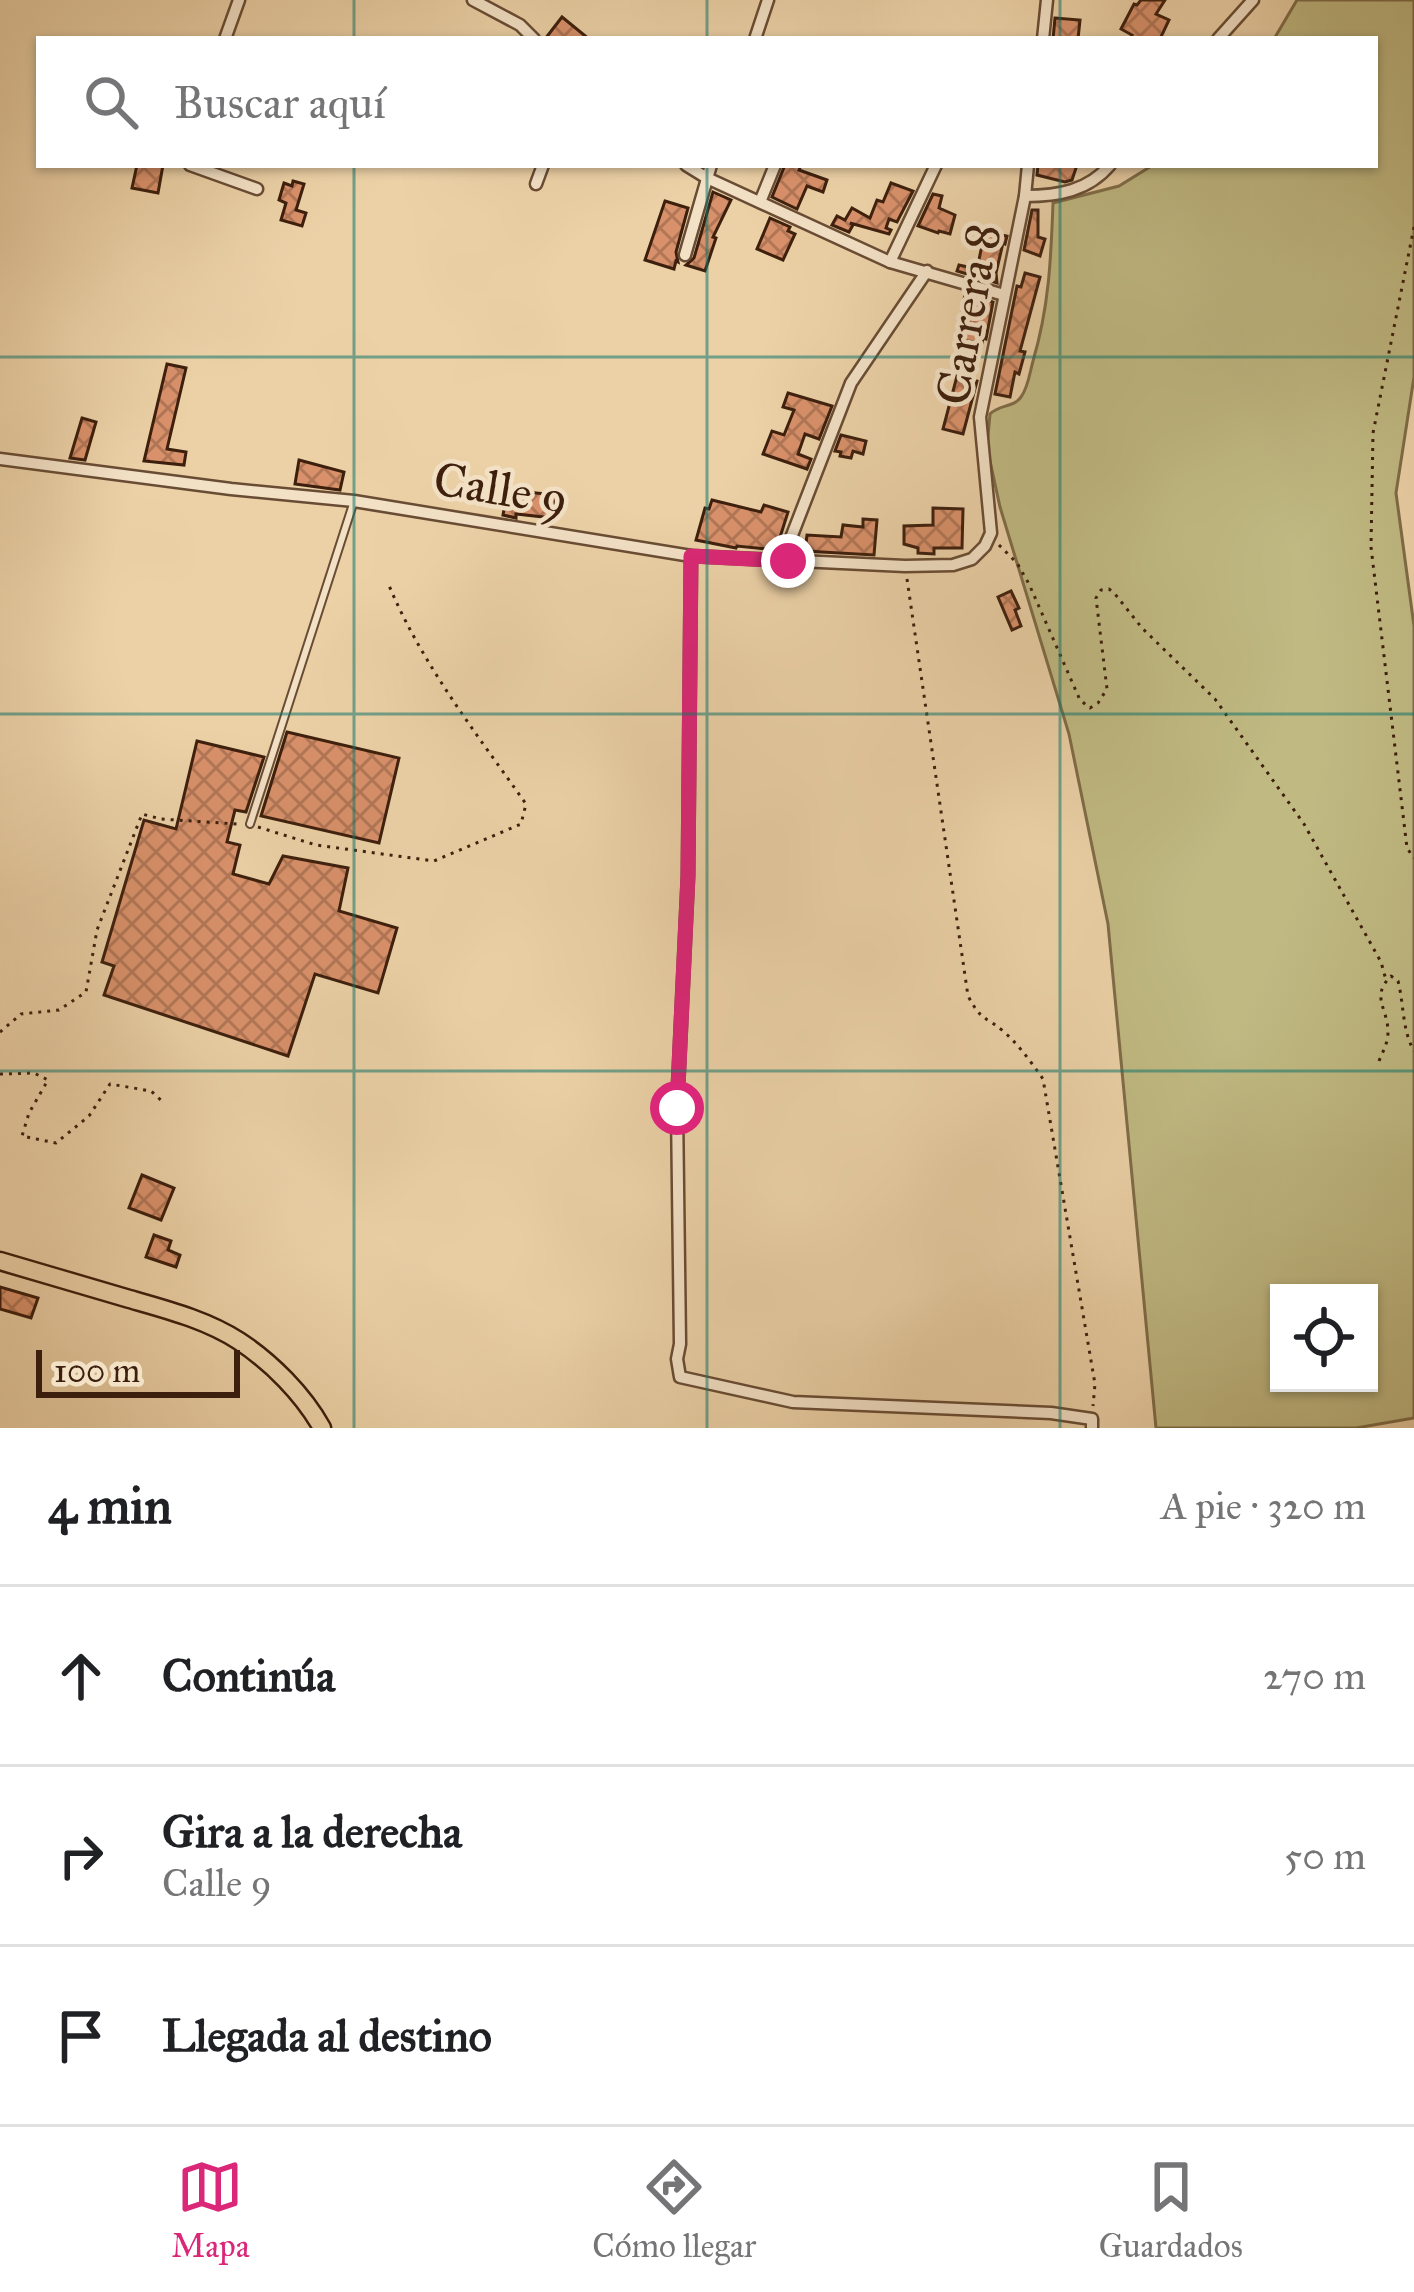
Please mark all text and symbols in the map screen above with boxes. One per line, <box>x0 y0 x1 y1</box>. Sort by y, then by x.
search box <box>36 36 1378 168</box>
icon: search <box>78 69 144 135</box>
text: Buscar aquí <box>174 75 386 130</box>
street label: Carrera 8 <box>923 219 1012 409</box>
street label: Calle 9 <box>430 449 572 528</box>
route end <box>761 534 815 588</box>
route start <box>650 1081 704 1135</box>
map controls <box>1270 1284 1378 1392</box>
button: locate <box>1270 1284 1378 1392</box>
scale bar <box>36 1344 240 1397</box>
text: 100 m <box>54 1351 140 1391</box>
text: 4 min <box>48 1475 172 1537</box>
text: A pie · 320 m <box>1161 1482 1366 1530</box>
icon: ahead <box>48 1643 114 1709</box>
text: Continúa <box>162 1648 335 1703</box>
text: 270 m <box>1263 1652 1366 1700</box>
text: Gira a la derecha <box>162 1804 462 1859</box>
icon: right <box>48 1823 114 1889</box>
text: 50 m <box>1284 1832 1366 1880</box>
text: Calle 9 <box>162 1859 272 1907</box>
icon: arrive <box>48 2003 114 2069</box>
text: Llegada al destino <box>162 2008 492 2063</box>
tab: Mapa <box>171 2154 250 2266</box>
tab: Cómo llegar <box>592 2154 756 2266</box>
tab: Guardados <box>1099 2154 1243 2266</box>

